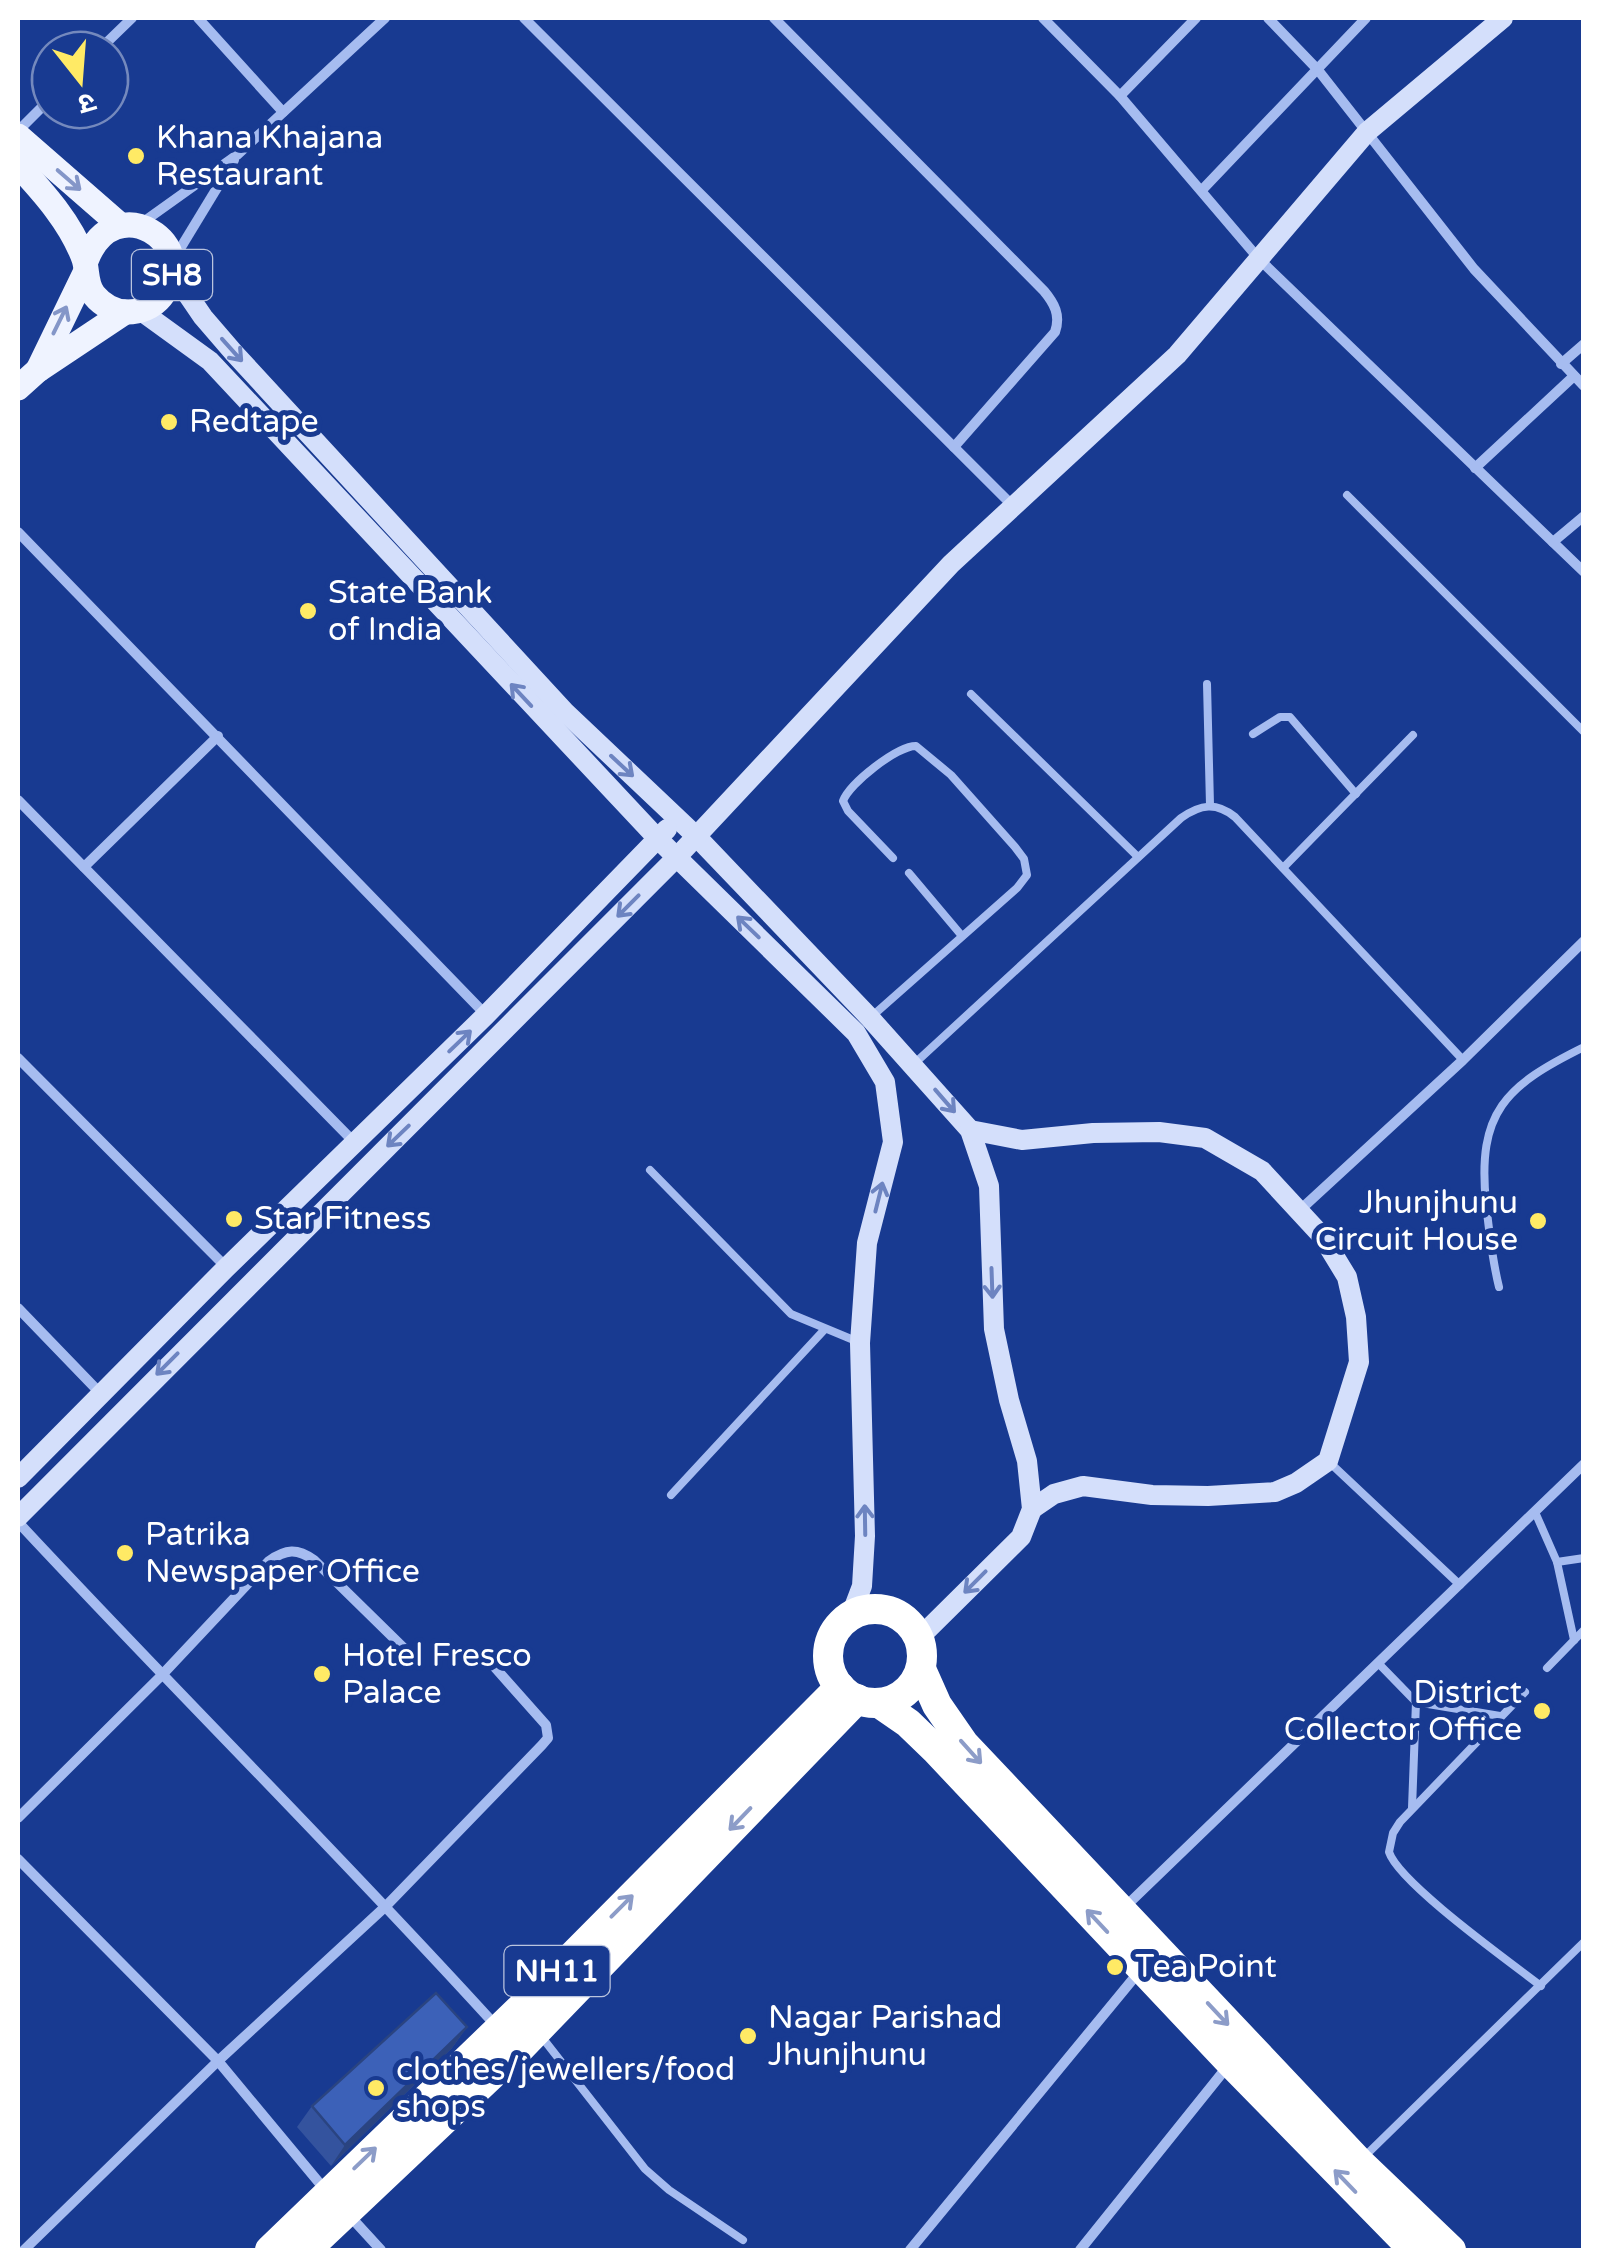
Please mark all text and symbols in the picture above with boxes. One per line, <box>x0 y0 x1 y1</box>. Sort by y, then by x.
north arrow <box>30 30 130 130</box>
text: उ <box>74 84 100 122</box>
place label: Khana Khajana Restaurant <box>156 119 383 194</box>
marker: Khana Khajana Restaurant <box>125 145 147 167</box>
one-way arrow <box>56 168 81 191</box>
road number: SH8 <box>132 250 212 300</box>
one-way arrow <box>51 306 70 336</box>
one-way arrow <box>220 337 243 362</box>
place label: Redtape <box>189 403 319 441</box>
marker: Redtape <box>158 411 180 433</box>
place label: State Bank of India <box>328 574 492 649</box>
marker: State Bank of India <box>297 600 319 622</box>
one-way arrow <box>510 683 533 708</box>
one-way arrow <box>609 754 634 777</box>
one-way arrow <box>617 894 641 918</box>
one-way arrow <box>736 915 760 939</box>
one-way arrow <box>448 1029 472 1053</box>
one-way arrow <box>933 1087 955 1113</box>
one-way arrow <box>387 1123 411 1147</box>
one-way arrow <box>870 1182 889 1213</box>
place label: Jhunjhunu Circuit House <box>1315 1184 1518 1259</box>
place label: Star Fitness <box>254 1200 431 1238</box>
marker: Star Fitness <box>223 1208 245 1230</box>
marker: Jhunjhunu Circuit House <box>1527 1210 1549 1232</box>
one-way arrow <box>982 1266 1001 1298</box>
one-way arrow <box>155 1352 179 1376</box>
one-way arrow <box>855 1504 874 1536</box>
place label: Patrika Newspaper Office <box>145 1516 420 1591</box>
marker: Patrika Newspaper Office <box>114 1542 136 1564</box>
one-way arrow <box>964 1570 988 1594</box>
place label: Hotel Fresco Palace <box>342 1637 532 1712</box>
marker: Hotel Fresco Palace <box>311 1663 333 1685</box>
place label: District Collector Office <box>1284 1674 1522 1749</box>
marker: District Collector Office <box>1531 1700 1553 1722</box>
one-way arrow <box>960 1739 983 1764</box>
one-way arrow <box>728 1807 752 1831</box>
one-way arrow <box>610 1895 634 1919</box>
one-way arrow <box>1086 1909 1109 1934</box>
road number: NH11 <box>504 1946 610 1996</box>
place label: Tea Point <box>1135 1948 1277 1986</box>
marker: Tea Point <box>1104 1956 1126 1978</box>
place label: Nagar Parishad Jhunjhunu <box>768 1999 1002 2074</box>
one-way arrow <box>1206 2001 1229 2026</box>
marker: Nagar Parishad Jhunjhunu <box>737 2025 759 2047</box>
place label: clothes/jewellers/food shops <box>396 2051 735 2126</box>
marker: clothes/jewellers/food shops <box>365 2077 387 2099</box>
one-way arrow <box>352 2147 377 2171</box>
one-way arrow <box>1334 2170 1358 2194</box>

